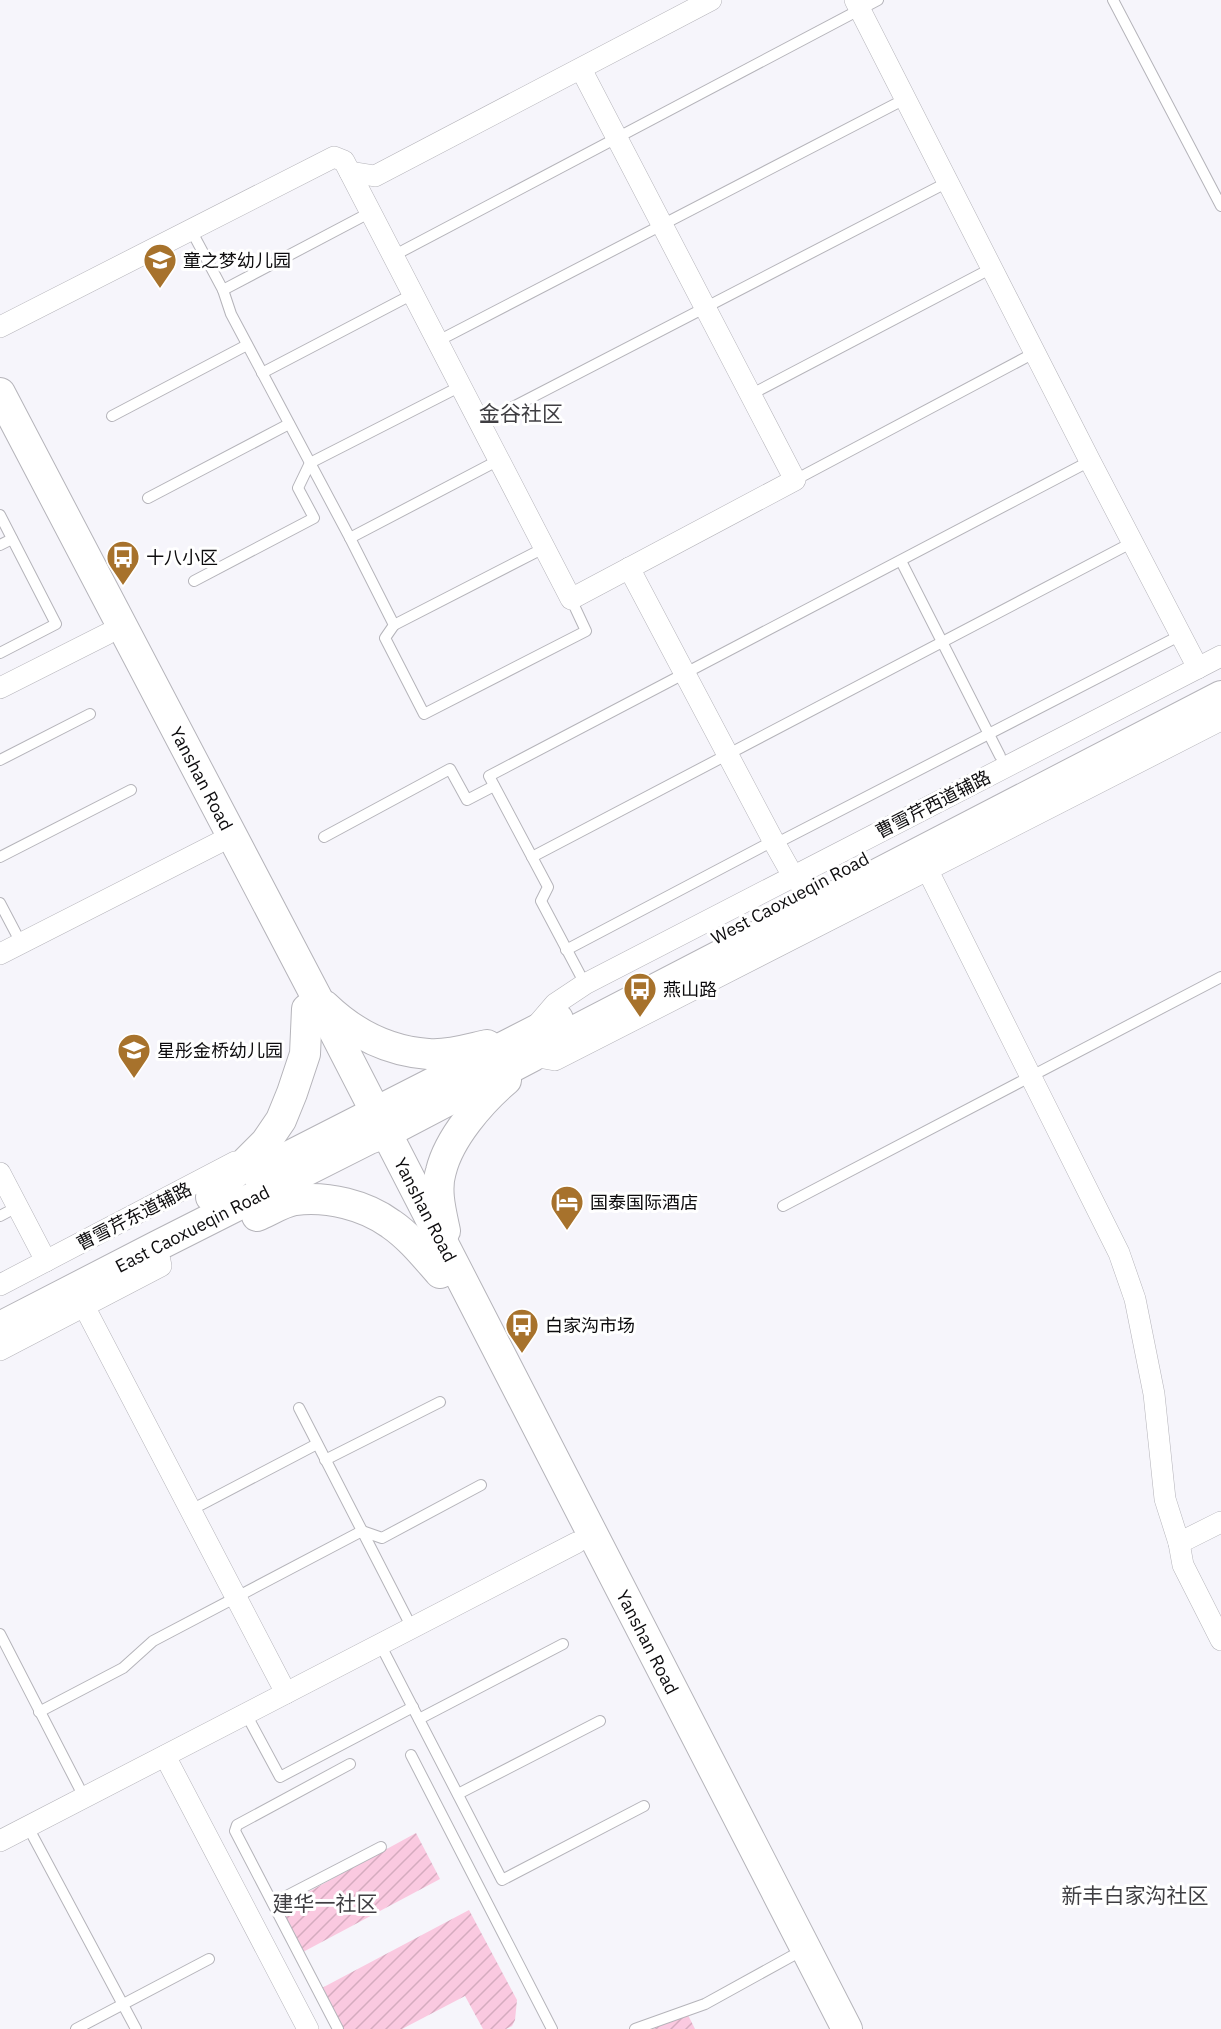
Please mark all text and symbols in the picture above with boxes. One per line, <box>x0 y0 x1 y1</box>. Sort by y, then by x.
school or university icon: 童之梦幼儿园 <box>142 242 178 289</box>
place label: 童之梦幼儿园 <box>183 249 291 272</box>
district label: 金谷社区 <box>479 399 563 427</box>
bus stop icon: 十八小区 <box>105 539 141 586</box>
place label: 十八小区 <box>146 546 218 569</box>
street label: Yanshan Road <box>165 722 239 834</box>
street label: 曹雪芹西道辅路 <box>872 765 994 843</box>
street label: West Caoxueqin Road <box>707 847 873 949</box>
bus stop icon: 燕山路 <box>622 971 658 1018</box>
place label: 燕山路 <box>663 978 717 1001</box>
school or university icon: 星彤金桥幼儿园 <box>116 1032 152 1079</box>
place label: 星彤金桥幼儿园 <box>157 1039 283 1062</box>
street label: Yanshan Road <box>389 1154 462 1266</box>
street label: 曹雪芹东道辅路 <box>73 1177 195 1255</box>
street label: East Caoxueqin Road <box>111 1180 273 1277</box>
hotel icon: 国泰国际酒店 <box>549 1184 585 1231</box>
place label: 国泰国际酒店 <box>590 1191 698 1214</box>
bus stop icon: 白家沟市场 <box>504 1307 540 1354</box>
place label: 白家沟市场 <box>545 1314 635 1337</box>
street label: Yanshan Road <box>612 1586 684 1698</box>
district label: 新丰白家沟社区 <box>1062 1881 1209 1909</box>
district label: 建华一社区 <box>273 1889 378 1917</box>

